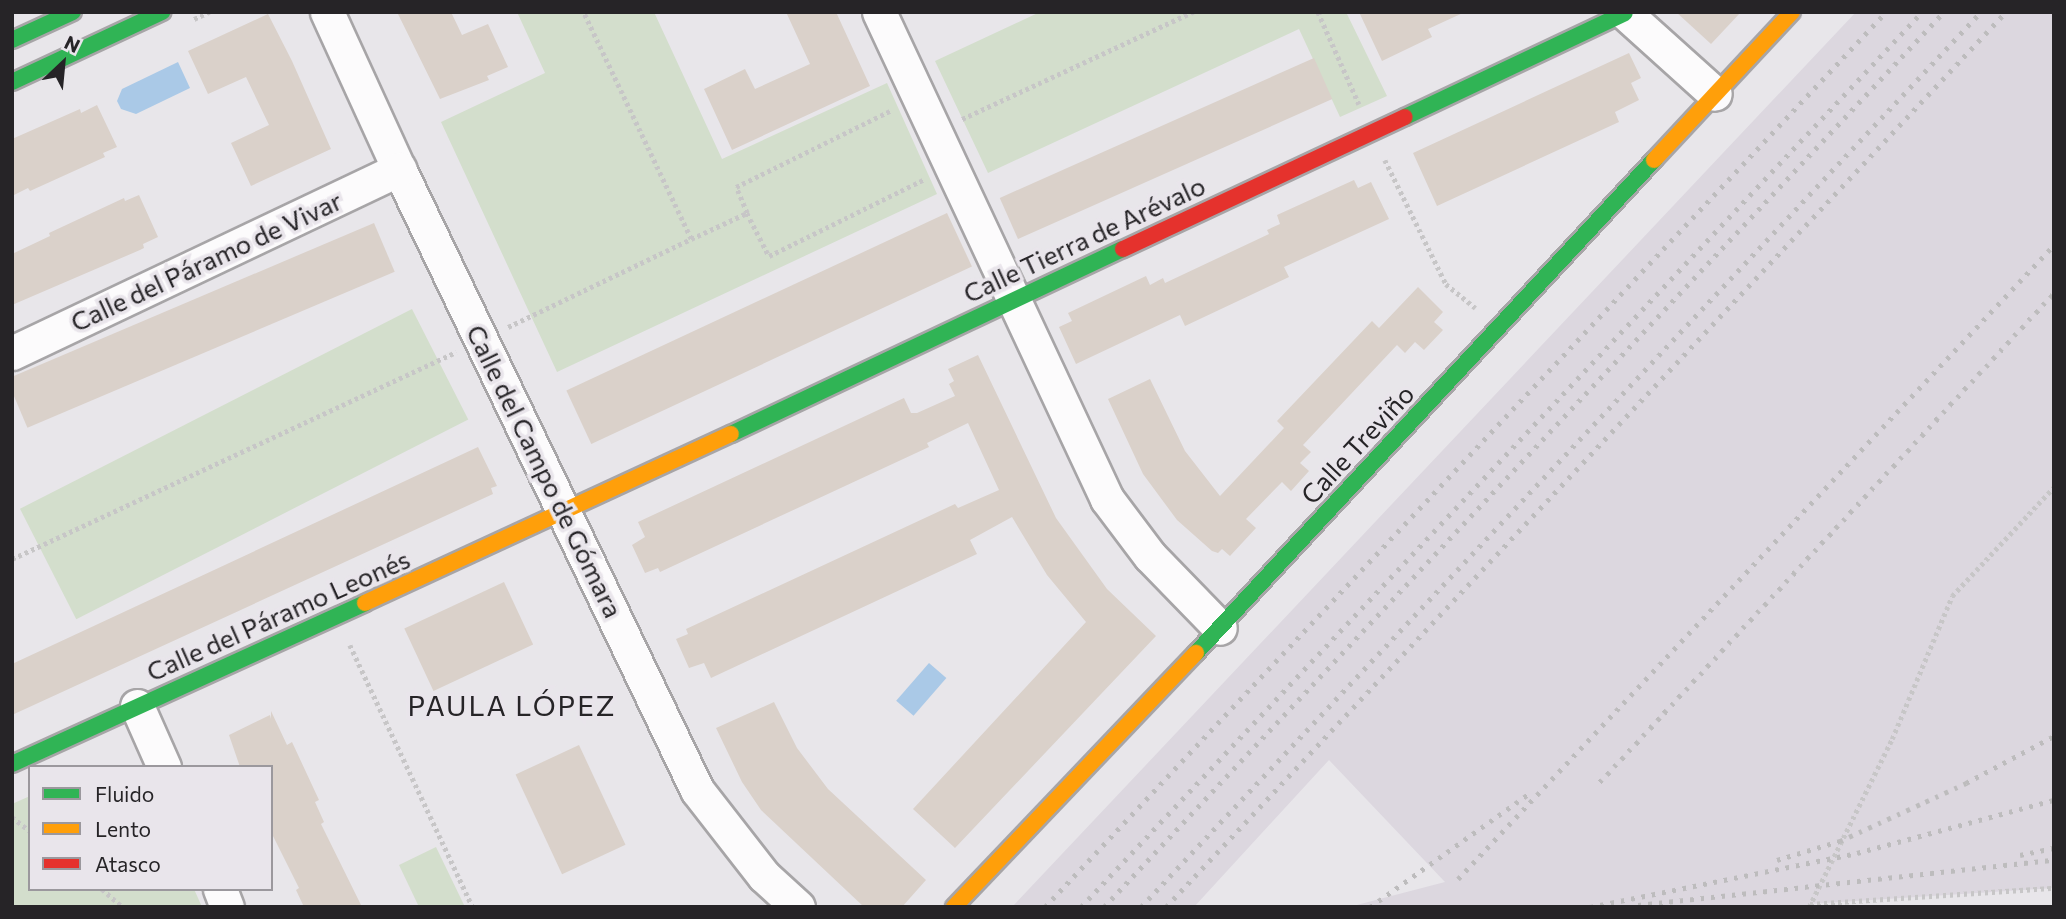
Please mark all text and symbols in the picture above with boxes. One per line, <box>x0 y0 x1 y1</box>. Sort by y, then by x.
north arrow <box>28 28 98 98</box>
text: N <box>61 30 84 57</box>
street label: Calle Tierra de Arévalo <box>958 169 1210 309</box>
street label: Calle del Páramo de Vivar <box>65 184 347 338</box>
street label: Calle del Campo de Gómara <box>460 319 630 623</box>
street label: Calle Treviño <box>1294 378 1420 510</box>
street label: Calle del Páramo Leonés <box>142 543 414 687</box>
district label: PAULA LÓPEZ <box>409 688 615 722</box>
legend <box>28 765 273 891</box>
text: Fluido <box>95 781 154 806</box>
text: Lento <box>95 816 151 841</box>
text: Atasco <box>95 851 161 876</box>

